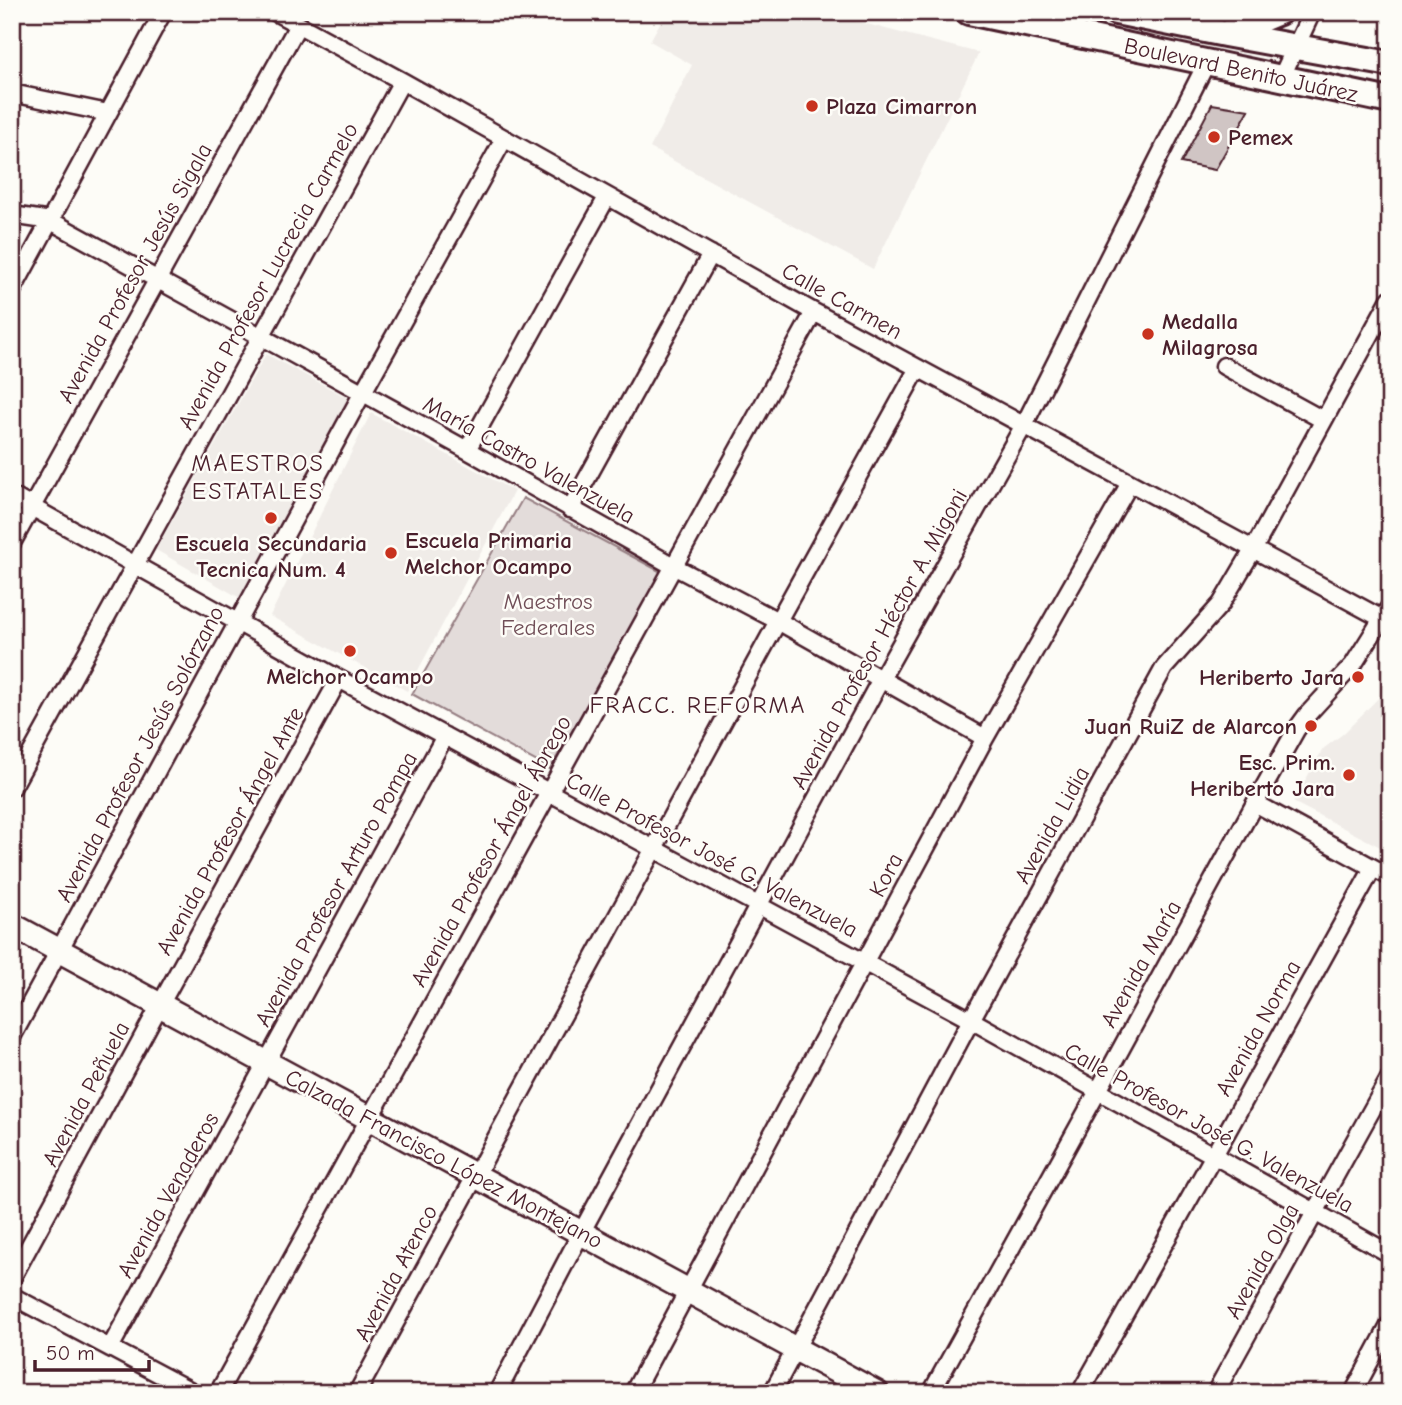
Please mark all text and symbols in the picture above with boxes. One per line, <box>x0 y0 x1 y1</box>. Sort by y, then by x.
street label: Boulevard Benito Juárez <box>1122 32 1360 108</box>
place label: Plaza Cimarron <box>826 93 977 120</box>
marker: Plaza Cimarron <box>804 98 820 114</box>
street label: Avenida Profesor Lucrecia Carmelo <box>172 118 364 434</box>
place label: Pemex <box>1228 124 1294 151</box>
marker: Pemex <box>1206 129 1222 145</box>
street label: Avenida Profesor Jesús Sigala <box>52 138 218 408</box>
street label: Calle Carmen <box>777 257 907 345</box>
place label: Medalla Milagrosa <box>1162 308 1258 361</box>
marker: Medalla Milagrosa <box>1140 326 1156 342</box>
street label: María Castro Valenzuela <box>418 390 640 530</box>
district label: MAESTROS ESTATALES <box>191 449 325 505</box>
street label: Avenida Profesor Héctor A. Migoni <box>785 484 973 794</box>
marker: Escuela Secundaria Tecnica Num. 4 <box>263 510 279 526</box>
place label: Escuela Primaria Melchor Ocampo <box>405 527 572 580</box>
place label: Escuela Secundaria Tecnica Num. 4 <box>175 530 367 583</box>
marker: Escuela Primaria Melchor Ocampo <box>383 545 399 561</box>
park label: Maestros Federales <box>501 588 595 641</box>
street label: Avenida Profesor Jesús Solórzano <box>50 601 230 907</box>
marker: Melchor Ocampo <box>342 643 358 659</box>
place label: Melchor Ocampo <box>267 663 434 690</box>
place label: Heriberto Jara <box>1199 664 1344 691</box>
marker: Heriberto Jara <box>1350 669 1366 685</box>
district label: FRACC. REFORMA <box>590 691 807 719</box>
street label: Avenida Profesor Ángel Ante <box>150 702 310 960</box>
street label: Avenida Profesor Ángel Ábrego <box>405 711 577 991</box>
place label: Juan RuiZ de Alarcon <box>1085 713 1297 740</box>
marker: Juan RuiZ de Alarcon <box>1303 718 1319 734</box>
street label: Avenida Profesor Arturo Pompa <box>249 747 423 1031</box>
place label: Esc. Prim. Heriberto Jara <box>1190 749 1335 802</box>
street label: Avenida Lidia <box>1009 762 1095 888</box>
street label: Calle Profesor José G. Valenzuela <box>562 767 862 943</box>
marker: Esc. Prim. Heriberto Jara <box>1341 767 1357 783</box>
street label: Kora <box>863 849 909 901</box>
street label: Avenida María <box>1095 896 1187 1032</box>
street label: Avenida Norma <box>1210 955 1306 1101</box>
street label: Avenida Peñuela <box>37 1017 135 1171</box>
street label: Calle Profesor José G. Valenzuela <box>1060 1037 1358 1219</box>
street label: Calzada Francisco López Montejano <box>281 1064 607 1254</box>
street label: Avenida Venaderos <box>111 1108 225 1282</box>
street label: Avenida Olga <box>1219 1199 1305 1323</box>
street label: Avenida Atenco <box>349 1200 443 1346</box>
scale bar <box>35 1328 149 1372</box>
text: 50 m <box>46 1341 95 1365</box>

